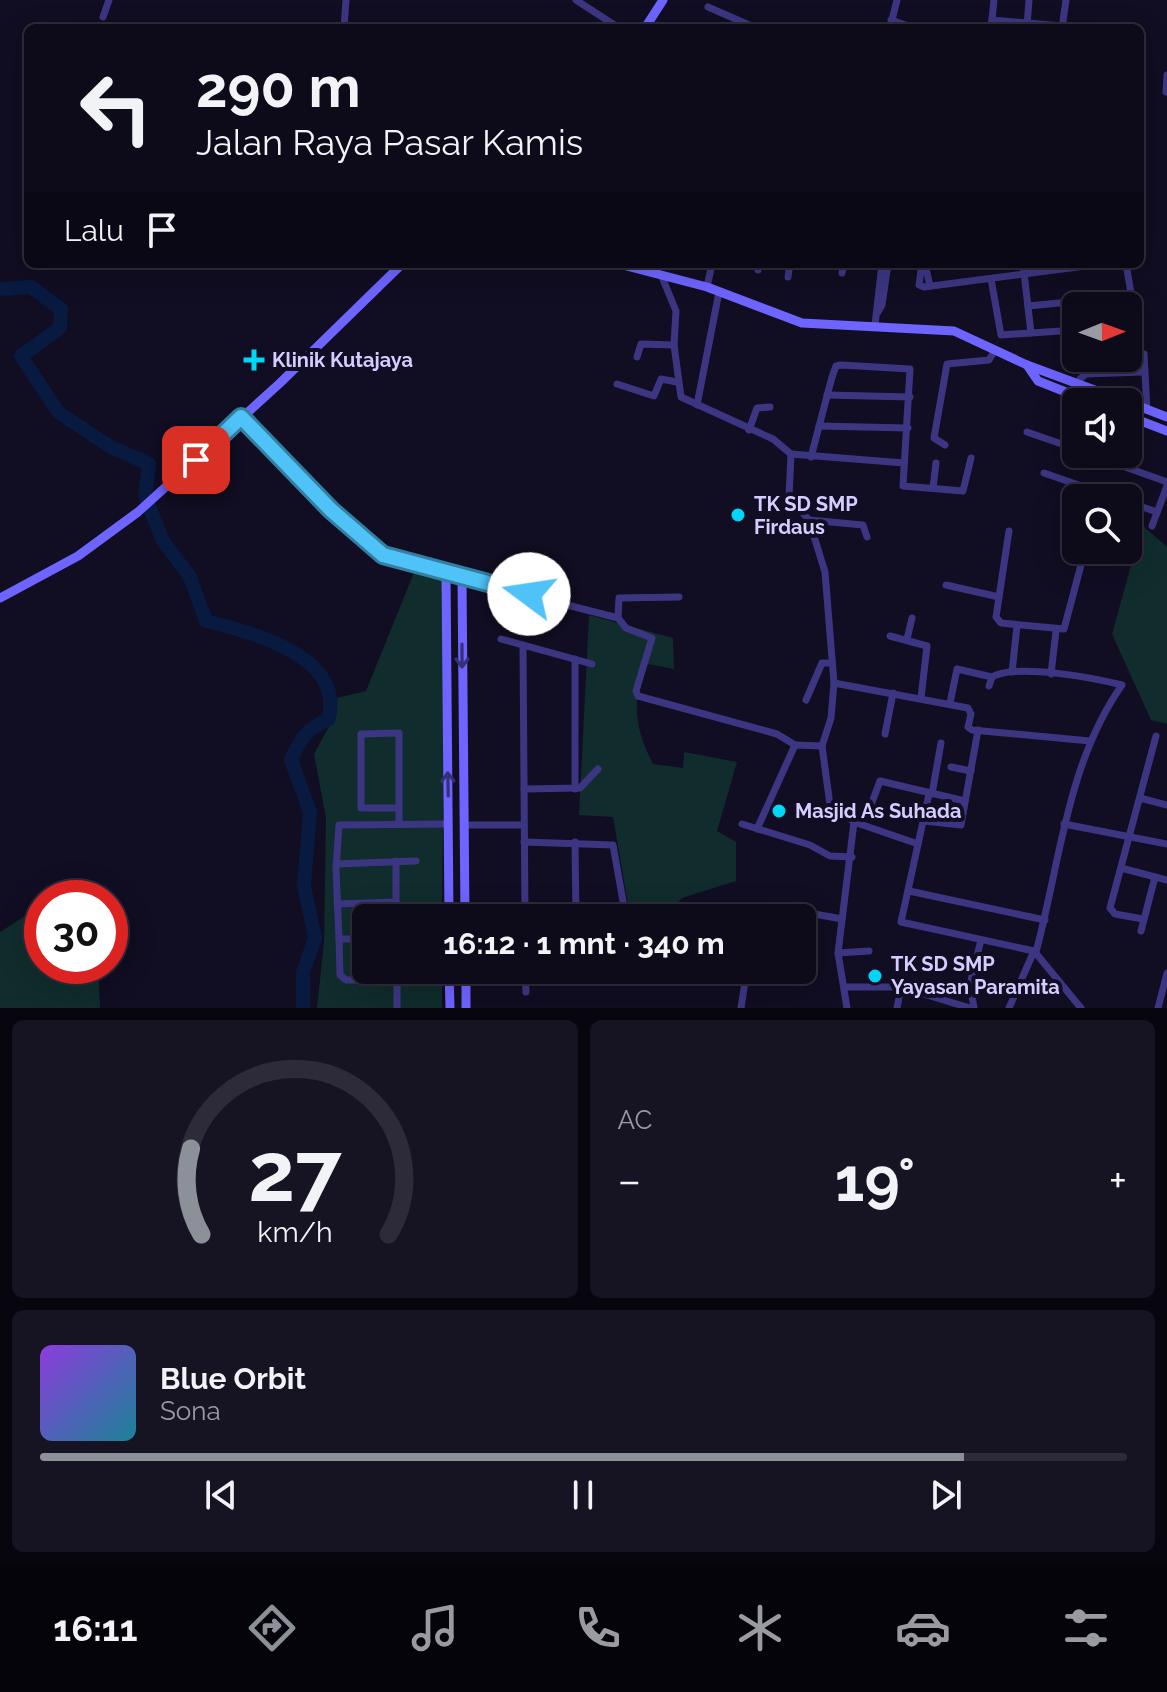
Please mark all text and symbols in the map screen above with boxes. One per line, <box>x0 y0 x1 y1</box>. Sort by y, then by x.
text: 290 m <box>196 54 361 120</box>
icon: left <box>64 56 168 160</box>
text: Jalan Raya Pasar Kamis <box>196 121 583 163</box>
icon: arrive <box>140 208 184 252</box>
text: Lalu <box>64 213 124 248</box>
north arrow <box>1062 292 1142 372</box>
map controls <box>1062 292 1142 564</box>
place label: Klinik Kutajaya <box>272 348 413 372</box>
marker: Klinik Kutajaya <box>243 349 265 371</box>
button: sound <box>1062 388 1142 468</box>
pin <box>162 426 230 494</box>
icon: arrive <box>174 438 218 482</box>
button: search <box>1062 484 1142 564</box>
place label: TK SD SMP Firdaus <box>754 492 858 539</box>
marker: TK SD SMP Firdaus <box>729 506 747 524</box>
position arrow <box>487 552 571 636</box>
one-way arrow <box>454 642 470 669</box>
one-way arrow <box>440 771 456 798</box>
place label: Masjid As Suhada <box>795 799 961 823</box>
marker: Masjid As Suhada <box>770 802 788 820</box>
speed limit sign: 30 <box>24 880 128 984</box>
text: 16:12 · 1 mnt · 340 m <box>443 926 725 961</box>
place label: TK SD SMP Yayasan Paramita <box>891 952 1060 999</box>
marker: TK SD SMP Yayasan Paramita <box>866 967 884 985</box>
text: AC <box>618 1105 652 1135</box>
text: 27 <box>248 1123 342 1220</box>
text: 19° <box>835 1145 915 1215</box>
text: − <box>618 1155 641 1206</box>
text: + <box>1109 1155 1127 1206</box>
text: km/h <box>257 1215 332 1249</box>
text: Blue Orbit <box>160 1361 306 1396</box>
text: Sona <box>160 1396 221 1426</box>
icon: previous <box>199 1473 243 1517</box>
icon: pause <box>561 1473 605 1517</box>
icon: next <box>924 1473 968 1517</box>
icon: directions <box>244 1600 300 1656</box>
icon: music <box>407 1600 463 1656</box>
icon: phone <box>570 1600 626 1656</box>
icon: climate <box>732 1600 788 1656</box>
icon: car <box>895 1600 951 1656</box>
icon: filters <box>1058 1600 1114 1656</box>
text: 16:11 <box>53 1607 137 1649</box>

